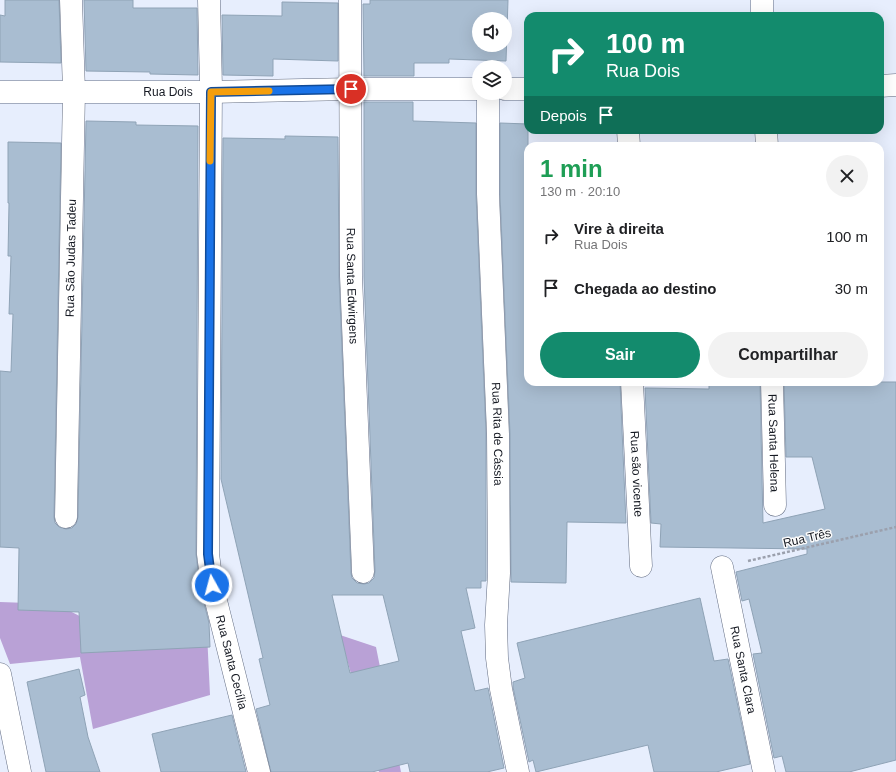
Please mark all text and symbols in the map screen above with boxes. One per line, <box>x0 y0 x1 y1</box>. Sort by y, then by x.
map controls <box>472 12 512 100</box>
button: sound <box>472 12 512 52</box>
icon: right <box>540 28 592 80</box>
text: 100 m <box>606 28 685 59</box>
button: layers <box>472 60 512 100</box>
text: Rua Dois <box>606 61 680 81</box>
pin <box>334 72 368 106</box>
icon: arrive <box>340 78 362 100</box>
street label: Rua Dois <box>143 85 193 99</box>
icon: arrive <box>595 104 617 126</box>
text: Depois <box>540 107 587 124</box>
text: 1 min <box>540 155 603 182</box>
button: close <box>826 155 868 197</box>
text: 130 m · 20:10 <box>540 184 620 199</box>
street label: Rua São Judas Tadeu <box>63 199 79 317</box>
text: Vire à direita <box>574 220 664 237</box>
icon: right <box>540 225 562 247</box>
street label: Rua Santa Edwirgens <box>344 228 361 344</box>
text: 100 m <box>826 228 868 245</box>
text: Rua Dois <box>574 237 627 252</box>
icon: arrive <box>540 277 562 299</box>
text: Chegada ao destino <box>574 280 717 297</box>
text: 30 m <box>835 280 868 297</box>
button: Sair <box>540 332 700 378</box>
button: Compartilhar <box>708 332 868 378</box>
street label: Rua Rita de Cássia <box>489 382 505 486</box>
street label: Rua Santa Helena <box>765 394 782 493</box>
street label: Rua são vicente <box>627 431 646 518</box>
street label: Rua Três <box>782 526 832 550</box>
position arrow <box>191 564 233 606</box>
street label: Rua Santa Cecília <box>213 614 250 711</box>
street label: Rua Santa Clara <box>727 625 759 715</box>

